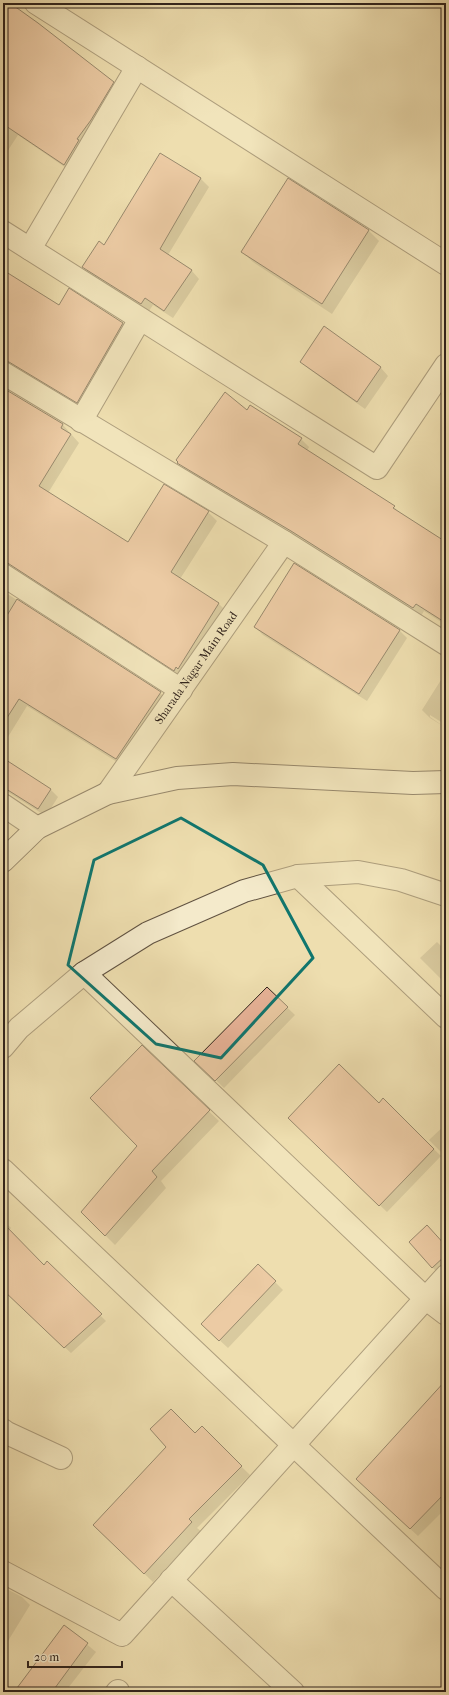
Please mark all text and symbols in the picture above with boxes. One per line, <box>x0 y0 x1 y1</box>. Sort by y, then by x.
street label: Sharada Nagar Main Road <box>152 608 240 727</box>
scale bar <box>28 1643 122 1669</box>
text: 20 m <box>34 1650 59 1664</box>

